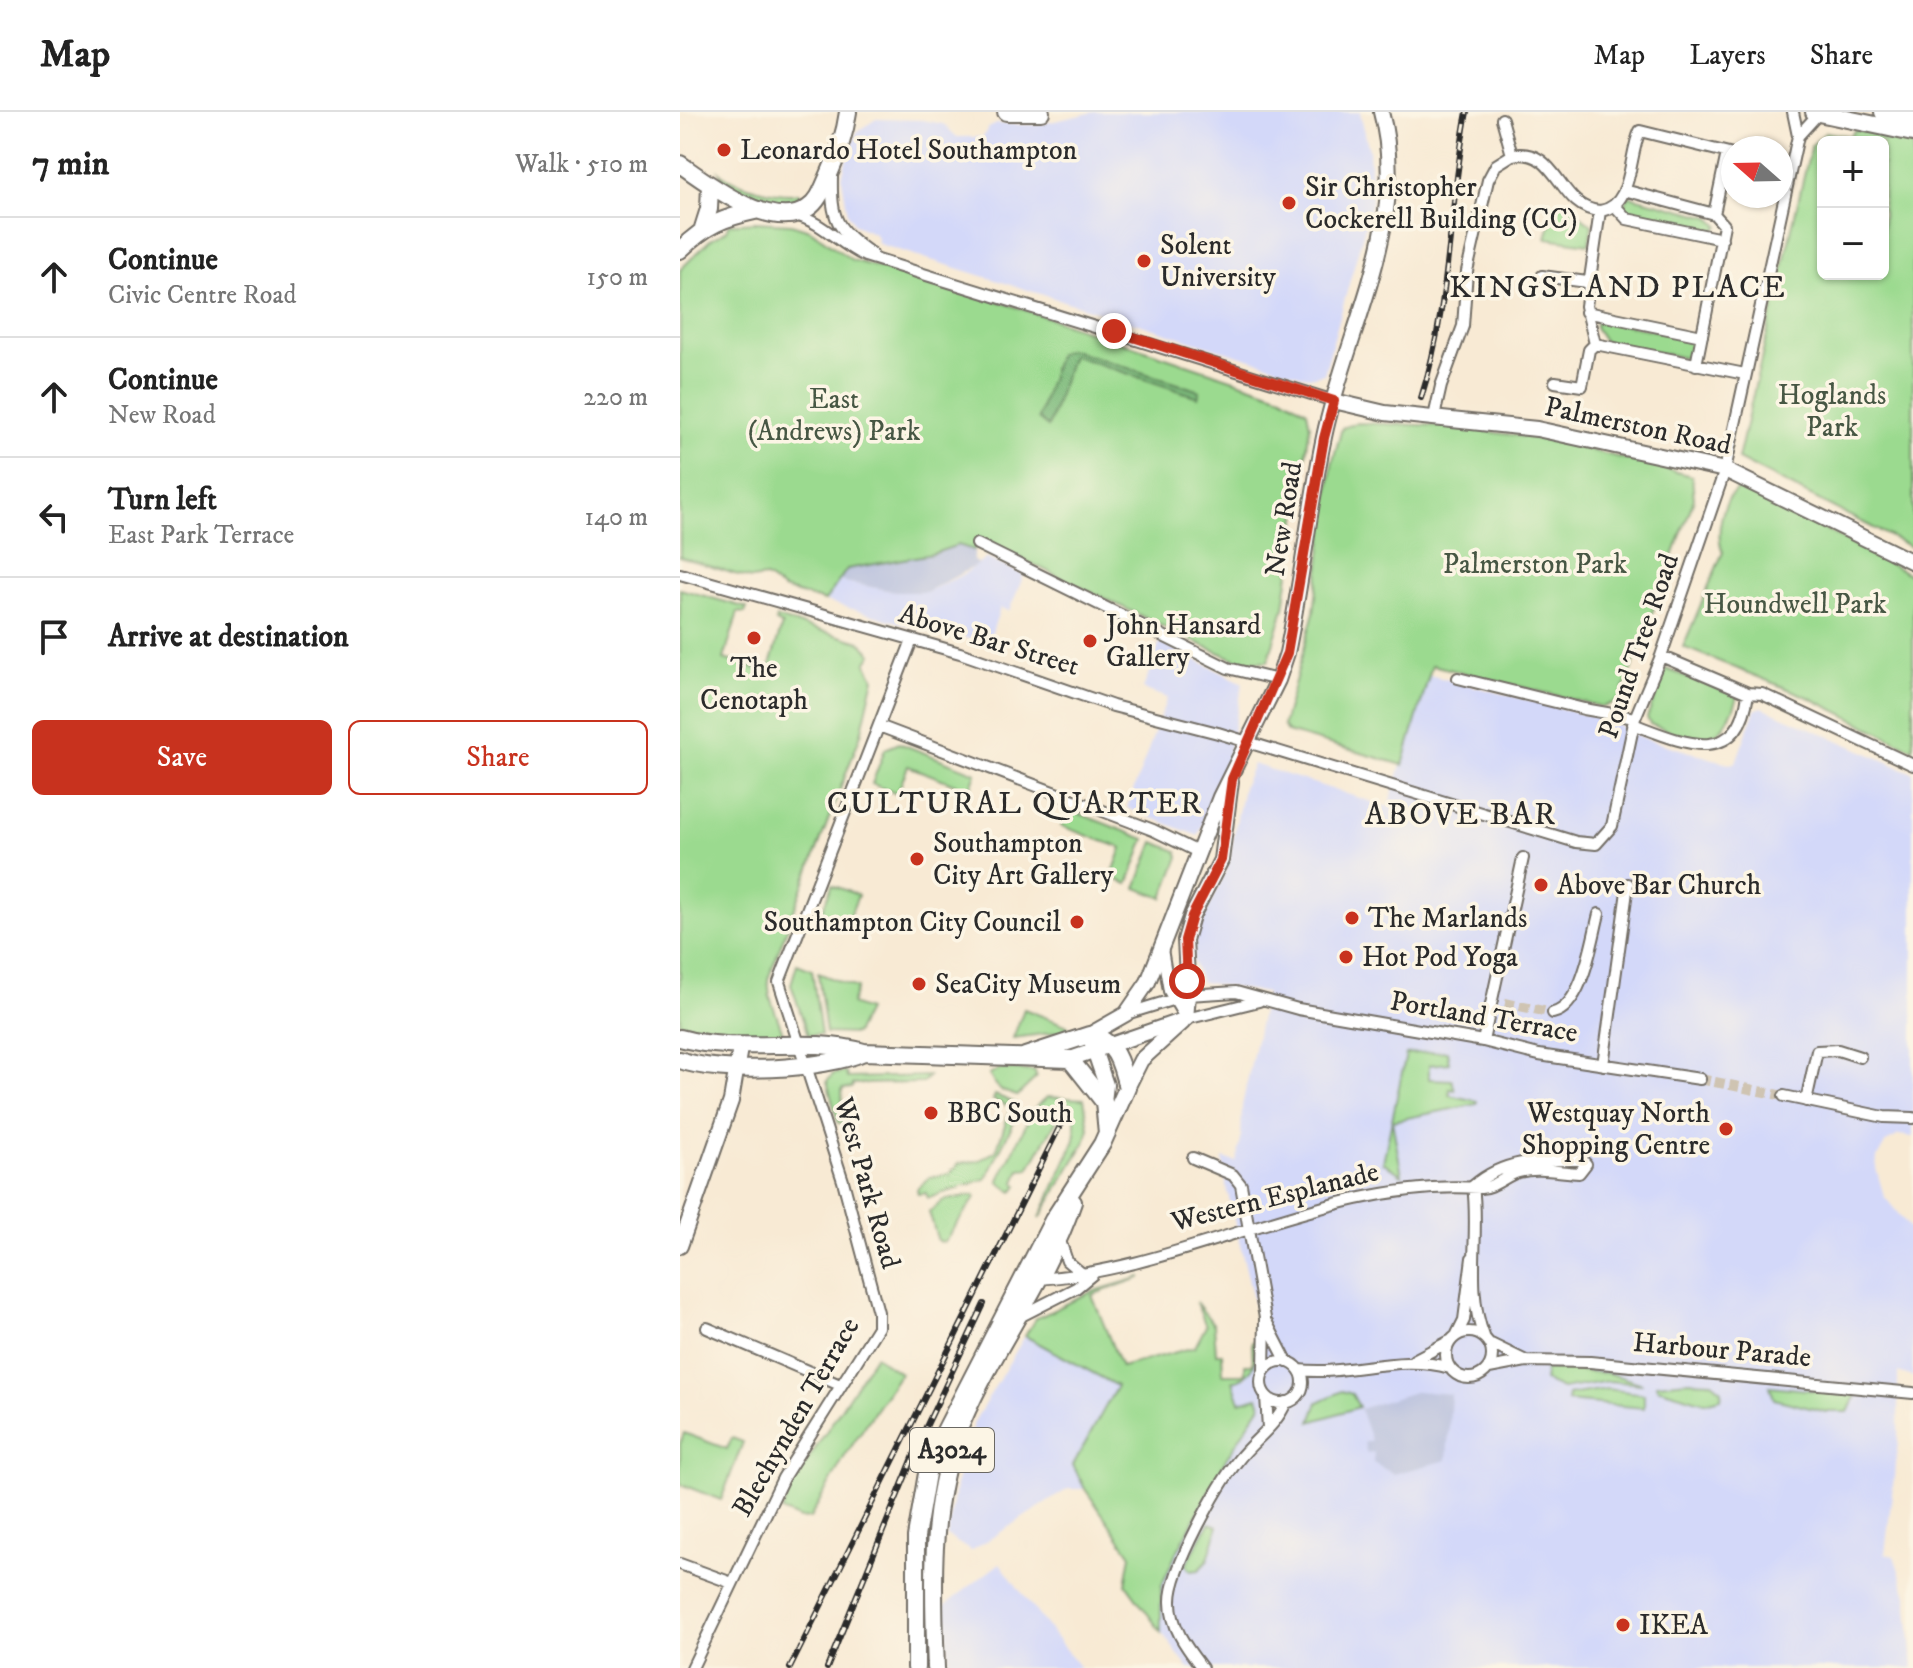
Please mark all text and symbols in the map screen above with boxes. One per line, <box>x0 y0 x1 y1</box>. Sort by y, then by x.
text: Map <box>40 31 110 79</box>
text: Map <box>1594 38 1645 73</box>
text: Layers <box>1689 38 1766 73</box>
text: Share <box>1810 38 1873 73</box>
place label: Leonardo Hotel Southampton <box>740 133 1078 168</box>
north arrow <box>1721 136 1793 208</box>
map controls <box>1817 136 1889 280</box>
button: + <box>1817 136 1889 208</box>
marker: Leonardo Hotel Southampton <box>715 141 733 159</box>
text: 7 min <box>32 143 109 185</box>
text: Walk · 510 m <box>515 148 648 181</box>
place label: Sir Christopher Cockerell Building (CC) <box>1305 170 1578 237</box>
marker: Sir Christopher Cockerell Building (CC) <box>1280 194 1298 212</box>
button: − <box>1817 208 1889 280</box>
place label: Solent University <box>1160 228 1277 295</box>
text: Continue <box>108 242 218 279</box>
marker: Solent University <box>1135 252 1153 270</box>
icon: ahead <box>32 255 76 299</box>
text: 150 m <box>587 261 648 294</box>
district label: KINGSLAND PLACE <box>1449 268 1787 308</box>
text: Civic Centre Road <box>108 279 297 312</box>
route end <box>1096 313 1132 349</box>
text: Continue <box>108 362 218 399</box>
icon: ahead <box>32 375 76 419</box>
park label: Hoglands Park <box>1778 378 1886 445</box>
text: 220 m <box>583 381 648 414</box>
park label: East (Andrews) Park <box>748 382 920 449</box>
street label: Palmerston Road <box>1541 389 1735 463</box>
text: New Road <box>108 399 216 432</box>
street label: New Road <box>1258 459 1310 579</box>
text: Turn left <box>108 482 217 519</box>
icon: left <box>32 495 76 539</box>
text: 140 m <box>584 501 648 534</box>
text: East Park Terrace <box>108 519 294 552</box>
park label: Palmerston Park <box>1443 547 1627 582</box>
street label: Pound Tree Road <box>1591 549 1687 743</box>
park label: Houndwell Park <box>1703 587 1887 622</box>
street label: Above Bar Street <box>895 596 1083 684</box>
place label: John Hansard Gallery <box>1103 608 1261 675</box>
icon: arrive <box>32 615 76 659</box>
text: Arrive at destination <box>108 619 349 656</box>
marker: The Cenotaph <box>745 629 763 647</box>
marker: John Hansard Gallery <box>1081 632 1099 650</box>
place label: The Cenotaph <box>700 651 808 718</box>
button: Save <box>32 720 332 795</box>
button: Share <box>348 720 648 795</box>
district label: CULTURAL QUARTER <box>827 784 1203 824</box>
district label: ABOVE BAR <box>1365 795 1557 835</box>
place label: Southampton City Art Gallery <box>933 826 1114 893</box>
marker: Southampton City Art Gallery <box>908 850 926 868</box>
place label: Above Bar Church <box>1557 868 1761 903</box>
marker: Above Bar Church <box>1532 876 1550 894</box>
place label: The Marlands <box>1368 901 1527 936</box>
place label: Southampton City Council <box>763 905 1062 940</box>
marker: The Marlands <box>1343 909 1361 927</box>
marker: Southampton City Council <box>1068 913 1086 931</box>
place label: Hot Pod Yoga <box>1362 940 1518 975</box>
marker: Hot Pod Yoga <box>1337 948 1355 966</box>
route start <box>1169 963 1205 999</box>
place label: SeaCity Museum <box>935 967 1121 1002</box>
marker: SeaCity Museum <box>910 975 928 993</box>
street label: Portland Terrace <box>1387 983 1581 1051</box>
street label: West Park Road <box>826 1092 908 1273</box>
place label: BBC South <box>947 1096 1073 1131</box>
place label: Westquay North Shopping Centre <box>1522 1096 1710 1163</box>
marker: BBC South <box>922 1104 940 1122</box>
marker: Westquay North Shopping Centre <box>1717 1120 1735 1138</box>
street label: Western Esplanade <box>1167 1154 1382 1240</box>
street label: Blechynden Terrace <box>725 1311 867 1523</box>
street label: Harbour Parade <box>1632 1325 1812 1375</box>
road number: A3024 <box>910 1428 994 1472</box>
place label: IKEA <box>1639 1608 1709 1643</box>
marker: IKEA <box>1614 1616 1632 1634</box>

